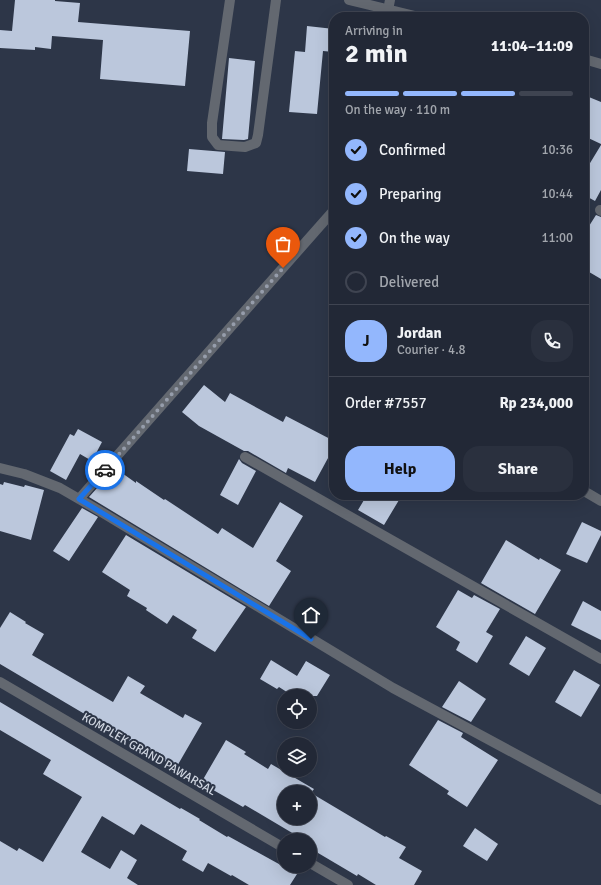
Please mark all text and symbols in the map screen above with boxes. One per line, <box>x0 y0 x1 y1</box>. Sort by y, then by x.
text: Arriving in <box>345 23 403 39</box>
text: 11:04–11:09 <box>491 37 573 55</box>
text: 2 min <box>345 38 408 70</box>
text: On the way · 110 m <box>345 102 450 118</box>
icon: check <box>345 139 367 161</box>
text: Confirmed <box>379 141 446 159</box>
text: 10:36 <box>541 142 573 158</box>
icon: check <box>345 183 367 205</box>
text: Preparing <box>379 185 442 203</box>
text: 10:44 <box>541 186 573 202</box>
pin <box>266 227 300 268</box>
icon: check <box>345 227 367 249</box>
text: On the way <box>379 229 450 247</box>
text: 11:00 <box>541 230 573 246</box>
icon: bag <box>272 233 294 255</box>
text: Delivered <box>379 273 439 291</box>
button: phone <box>531 320 573 362</box>
text: Jordan <box>397 324 442 342</box>
text: J <box>362 332 370 350</box>
text: Courier · 4.8 <box>397 342 466 358</box>
text: Order #7557 <box>345 394 427 412</box>
text: Rp 234,000 <box>499 394 573 412</box>
button: Help <box>345 446 455 492</box>
button: Share <box>463 446 573 492</box>
courier <box>85 450 125 490</box>
icon: car <box>94 459 116 481</box>
pin <box>294 598 328 639</box>
icon: home <box>300 604 322 626</box>
map controls <box>277 689 317 873</box>
button: locate <box>277 689 317 729</box>
street label: KOMPLEK GRAND PAWARSAL <box>79 710 219 799</box>
button: layers <box>277 737 317 777</box>
button: + <box>277 785 317 825</box>
button: − <box>277 833 317 873</box>

